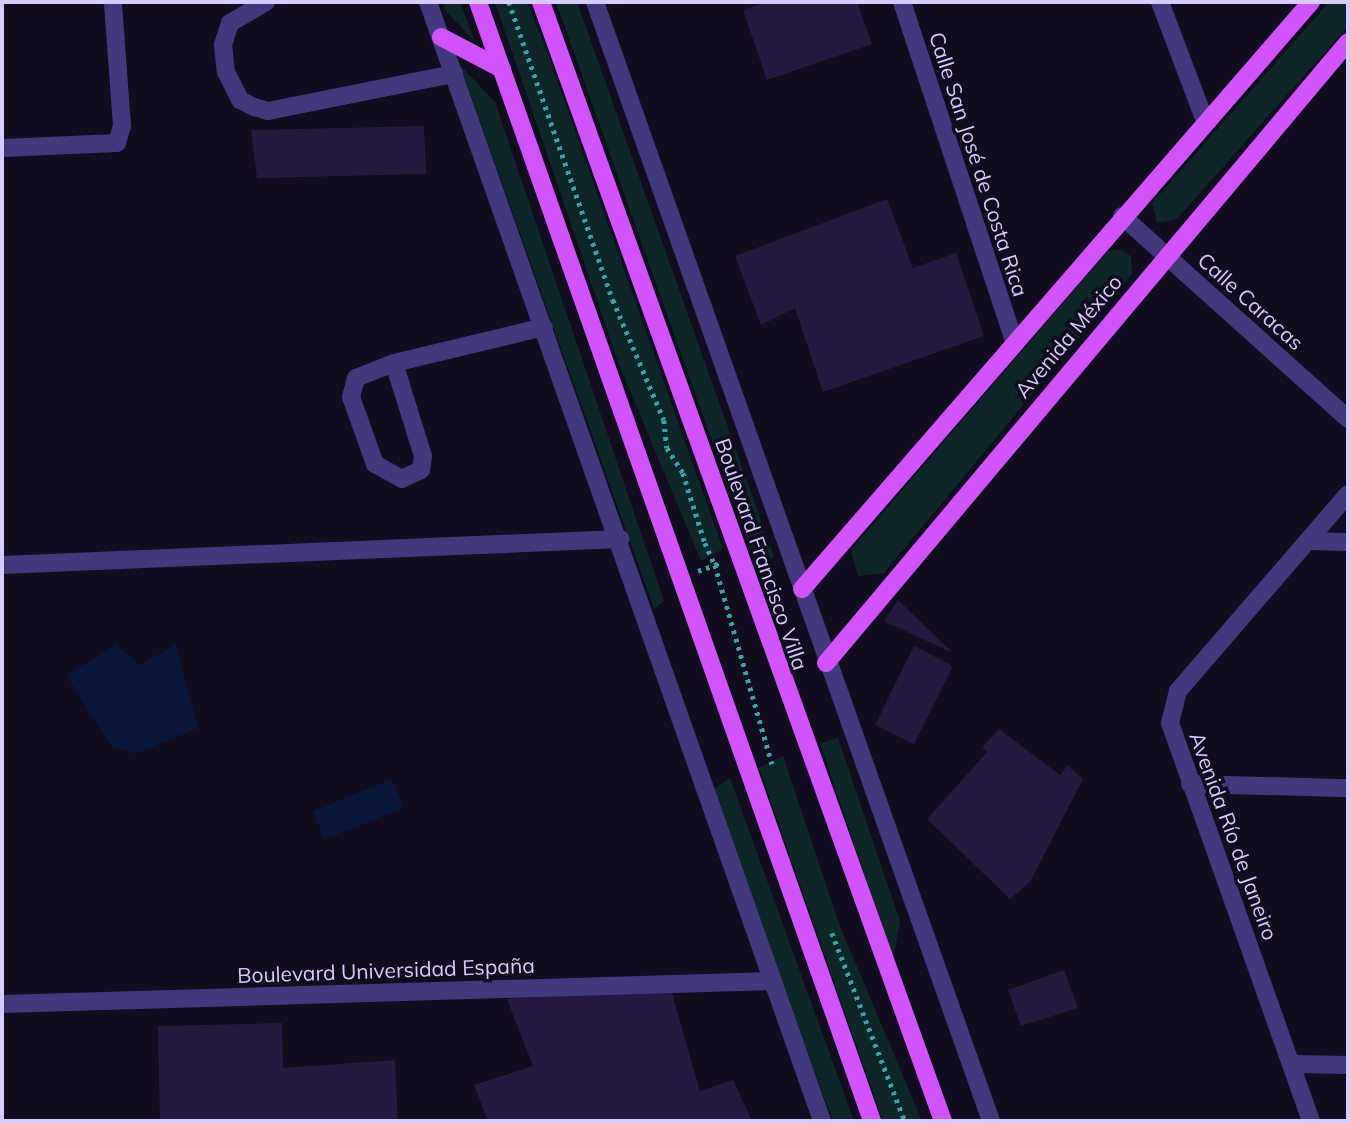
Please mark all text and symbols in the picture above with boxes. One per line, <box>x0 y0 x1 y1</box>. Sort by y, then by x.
street label: Calle San José de Costa Rica <box>924 29 1034 299</box>
street label: Calle Caracas <box>1193 247 1309 355</box>
street label: Avenida México <box>1009 269 1127 403</box>
street label: Boulevard Francisco Villa <box>710 435 814 673</box>
street label: Avenida Río de Janeiro <box>1185 729 1283 943</box>
street label: Boulevard Universidad España <box>237 952 535 988</box>

